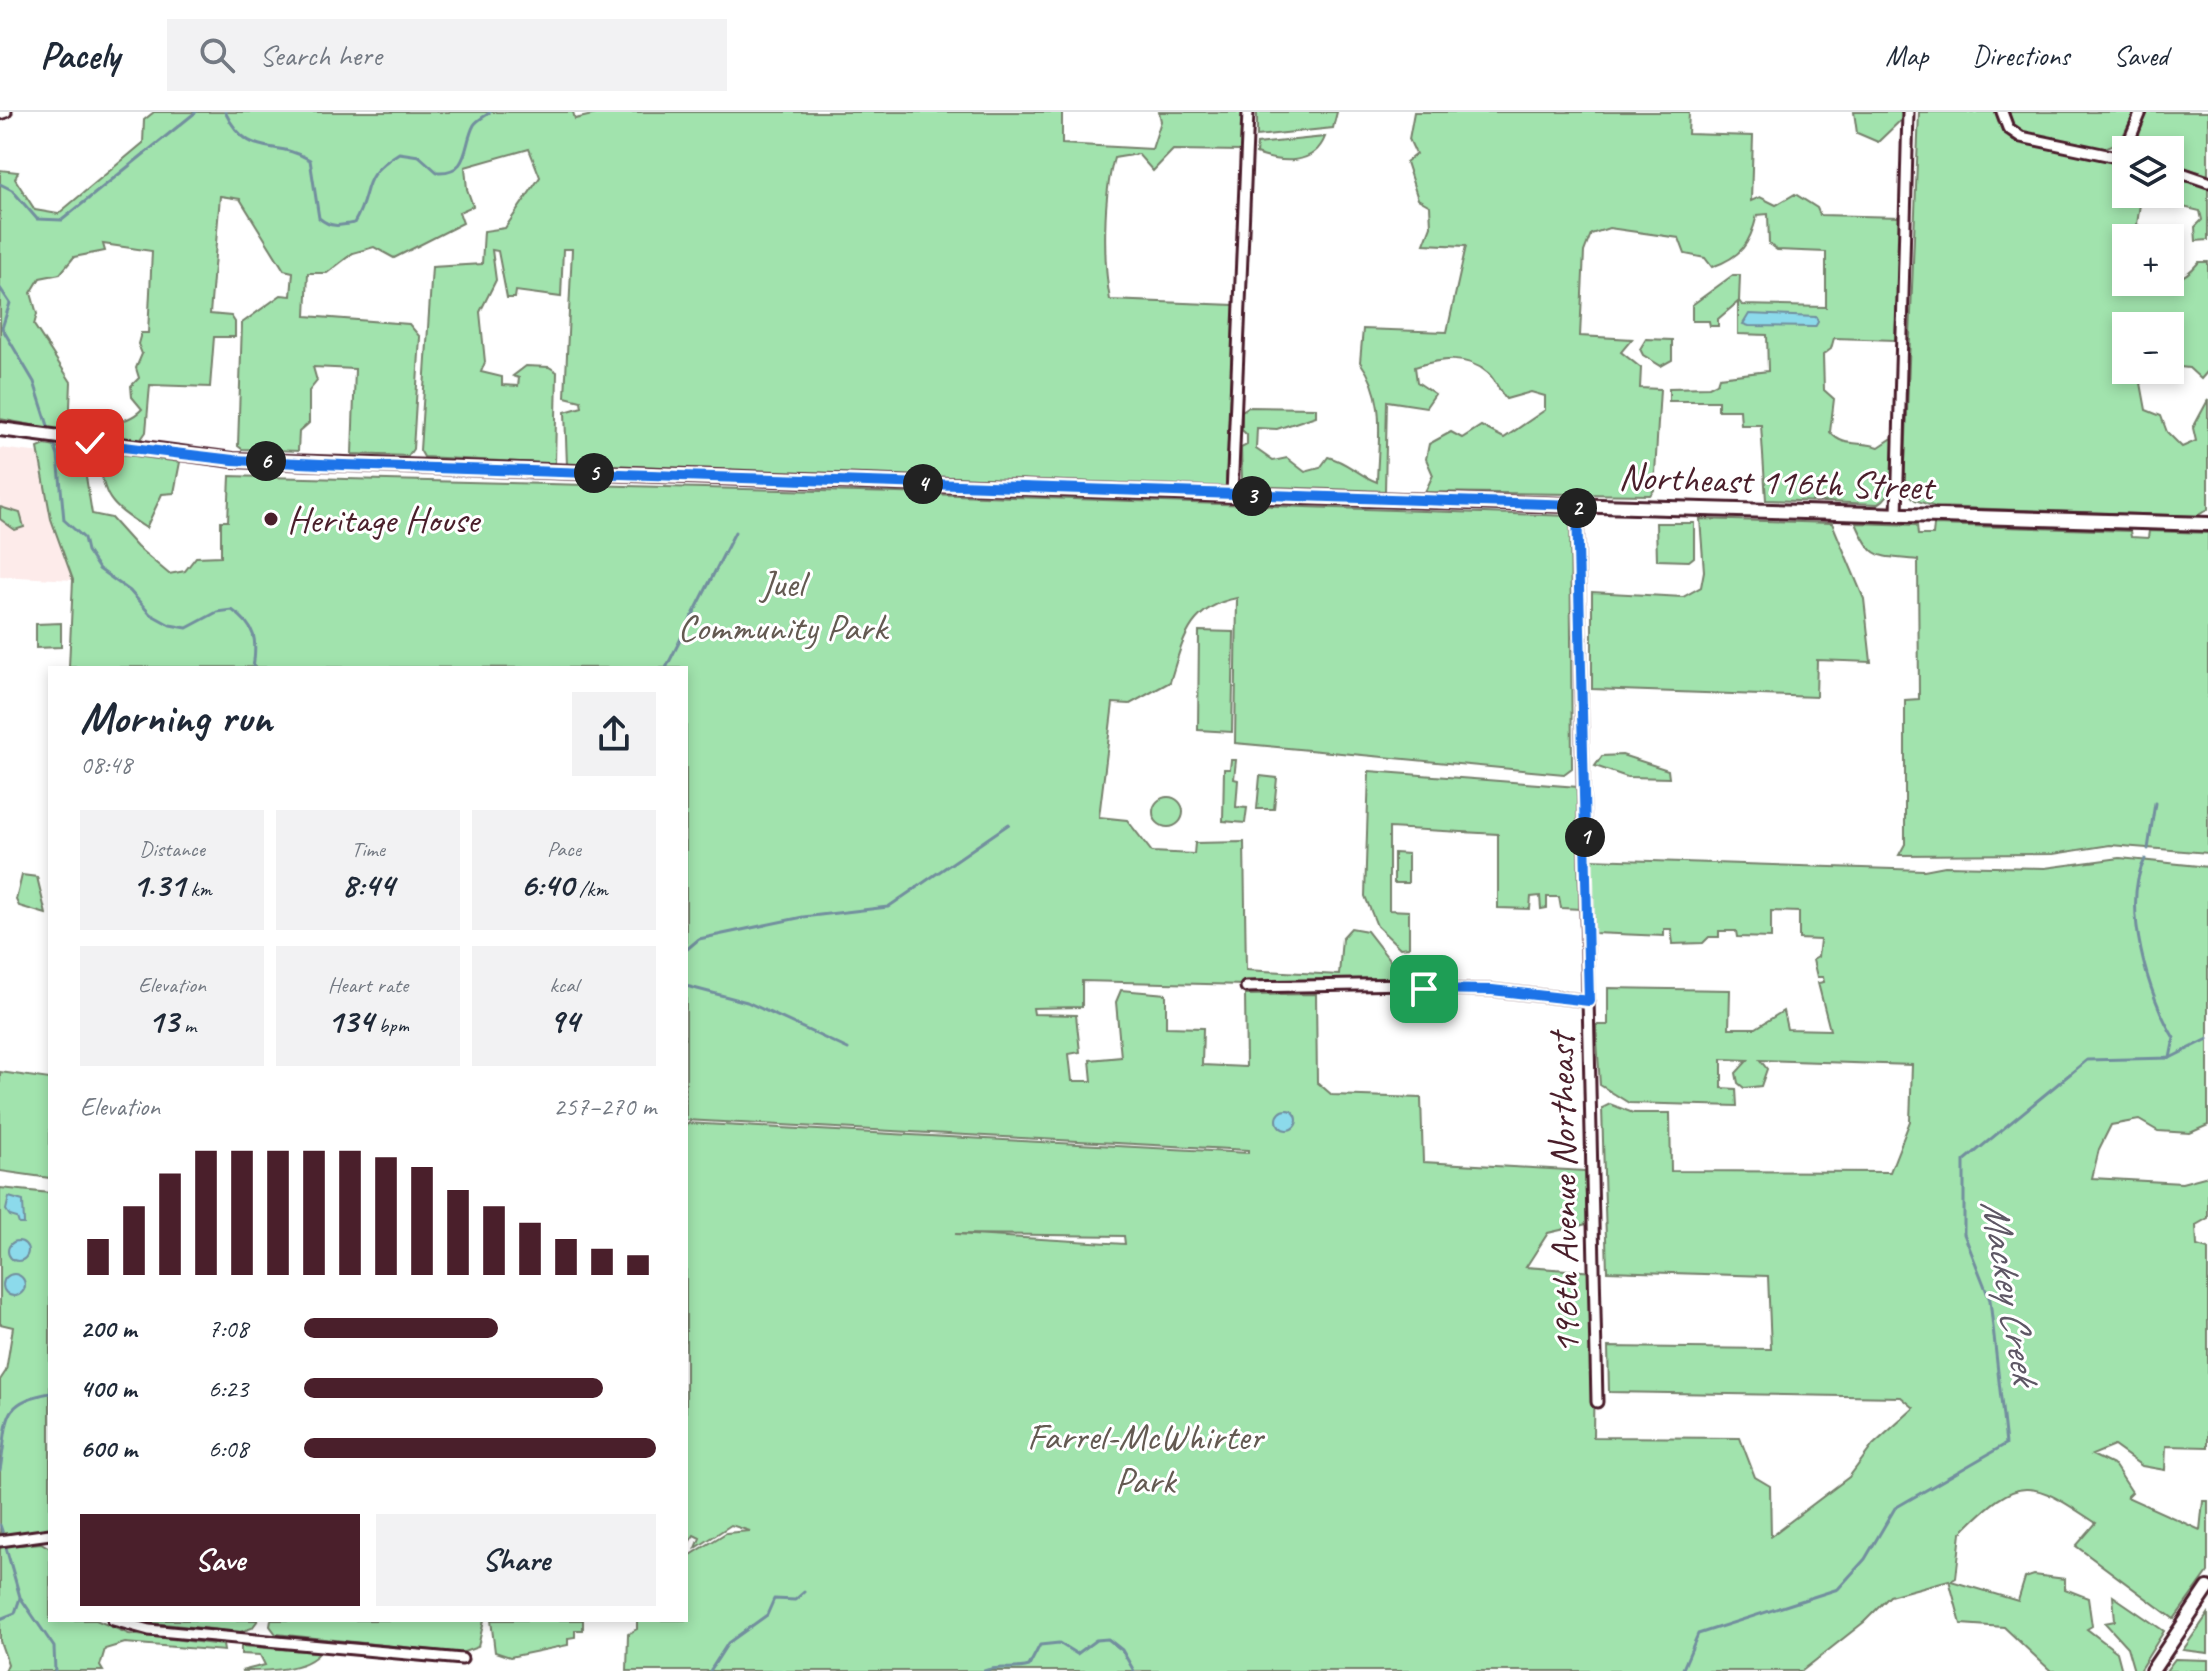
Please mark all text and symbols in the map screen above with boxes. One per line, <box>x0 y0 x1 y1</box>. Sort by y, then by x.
search box <box>167 19 727 91</box>
text: Pacely <box>40 32 119 79</box>
icon: search <box>195 33 239 77</box>
text: Search here <box>259 36 382 74</box>
text: Map <box>1885 38 1928 73</box>
text: Directions <box>1972 38 2070 73</box>
text: Saved <box>2114 38 2168 73</box>
map controls <box>2112 136 2184 384</box>
button: layers <box>2112 136 2184 208</box>
button: + <box>2112 224 2184 296</box>
button: − <box>2112 312 2184 384</box>
pin <box>56 409 124 477</box>
icon: check <box>68 421 112 465</box>
pin: 6 <box>246 441 286 481</box>
text: 6 <box>261 447 271 475</box>
pin: 5 <box>574 453 614 493</box>
street label: Northeast 116th Street <box>1618 453 1937 511</box>
text: 5 <box>589 459 599 487</box>
pin: 4 <box>903 464 943 504</box>
text: 4 <box>918 470 928 498</box>
pin: 3 <box>1232 476 1272 516</box>
text: 3 <box>1247 482 1257 510</box>
pin: 2 <box>1557 488 1597 528</box>
text: 2 <box>1572 494 1582 522</box>
place label: Heritage House <box>287 496 482 543</box>
marker: Heritage House <box>262 510 280 528</box>
park label: Juel Community Park <box>677 560 890 651</box>
text: Morning run <box>80 690 272 745</box>
button: share <box>572 692 656 776</box>
text: 08:48 <box>80 748 132 781</box>
pin: 1 <box>1565 817 1605 857</box>
text: 1 <box>1580 823 1590 851</box>
text: Distance <box>139 835 205 863</box>
text: Time <box>351 835 385 863</box>
text: Pace <box>547 835 581 863</box>
text: 1.31 <box>132 863 185 906</box>
text: 8:44 <box>342 863 394 906</box>
text: 6:40 <box>520 863 574 906</box>
text: km <box>185 875 212 903</box>
text: /km <box>574 875 608 903</box>
pin <box>1390 955 1458 1023</box>
icon: arrive <box>1402 967 1446 1011</box>
text: Elevation <box>138 971 206 999</box>
text: Heart rate <box>328 971 408 999</box>
text: kcal <box>549 971 579 999</box>
text: 13 <box>148 999 178 1042</box>
text: 134 <box>327 999 373 1042</box>
text: 94 <box>549 999 579 1042</box>
text: m <box>178 1011 196 1039</box>
text: bpm <box>373 1011 409 1039</box>
street label: 196th Avenue Northeast <box>1537 1028 1590 1355</box>
text: Elevation <box>80 1090 160 1123</box>
text: 257–270 m <box>553 1090 656 1123</box>
water label: Mackey Creek <box>1969 1196 2052 1393</box>
text: 200 m <box>80 1312 136 1345</box>
text: 7:08 <box>208 1312 248 1345</box>
text: 400 m <box>80 1372 136 1405</box>
text: 6:23 <box>208 1372 248 1405</box>
park label: Farrel-McWhirter Park <box>1027 1413 1265 1504</box>
text: 600 m <box>80 1432 137 1465</box>
text: 6:08 <box>208 1432 248 1465</box>
button: Save <box>80 1514 360 1606</box>
button: Share <box>376 1514 656 1606</box>

